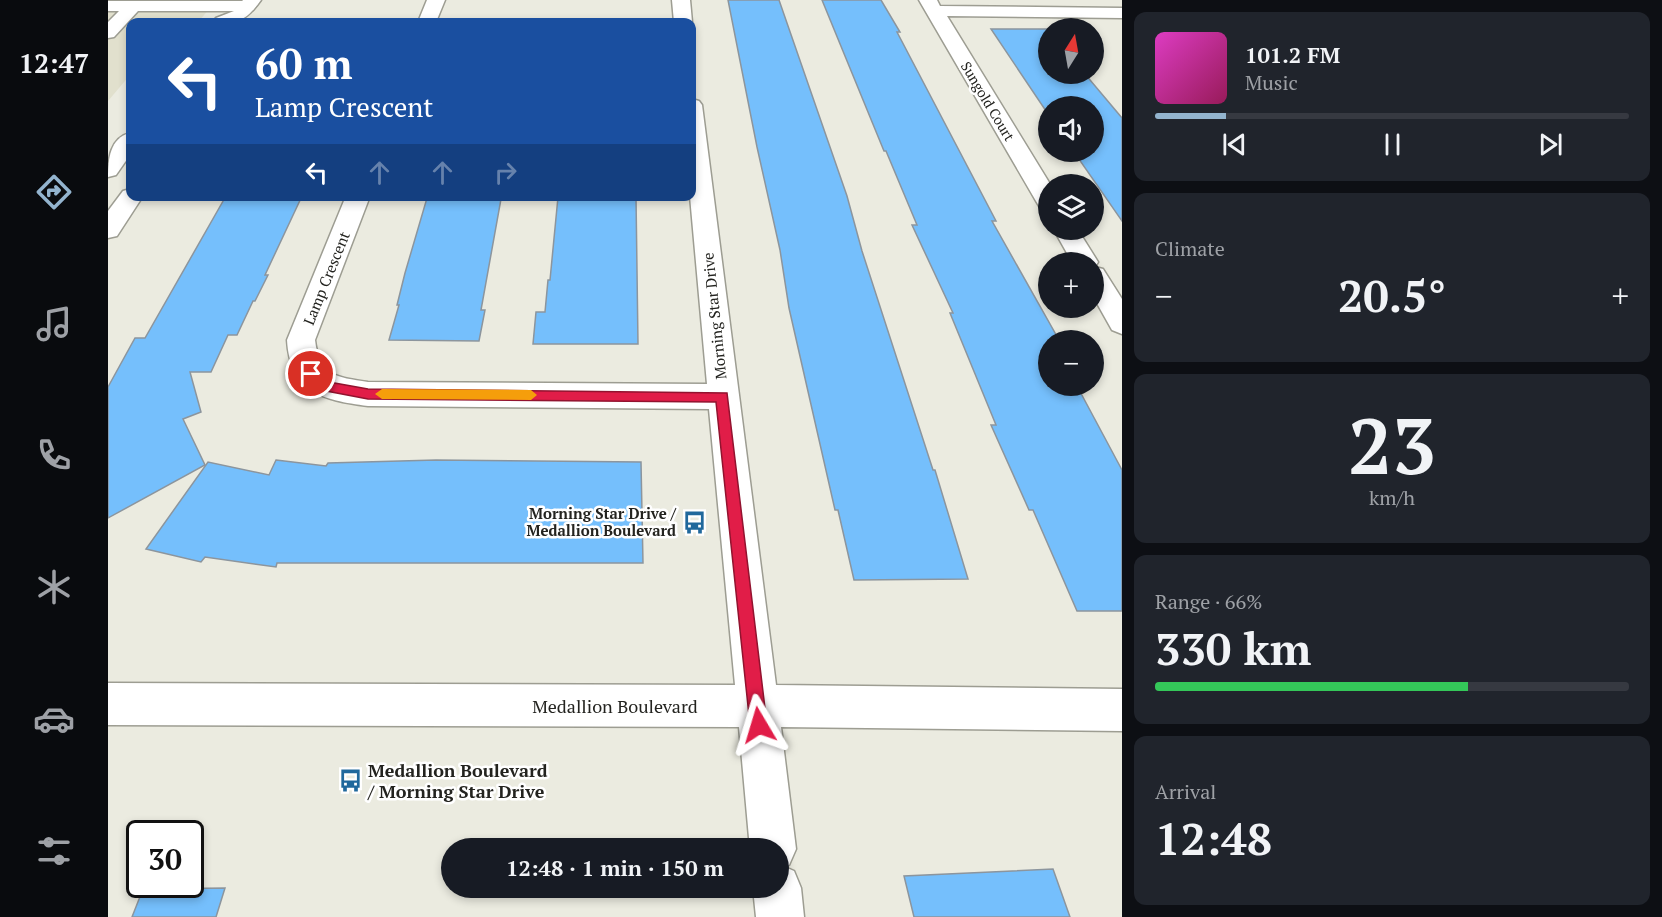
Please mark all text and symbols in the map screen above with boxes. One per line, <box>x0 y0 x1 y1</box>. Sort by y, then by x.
north arrow <box>1038 18 1104 84</box>
map controls <box>1038 18 1104 396</box>
text: 60 m <box>255 35 353 91</box>
text: 101.2 FM <box>1245 40 1340 69</box>
icon: left <box>156 42 234 120</box>
text: 12:47 <box>19 45 89 81</box>
street label: Sungold Court <box>957 58 1020 145</box>
text: Music <box>1245 69 1298 96</box>
text: Lamp Crescent <box>255 89 433 125</box>
button: sound <box>1038 96 1104 162</box>
icon: previous <box>1218 128 1251 161</box>
icon: pause <box>1376 128 1409 161</box>
icon: next <box>1534 128 1567 161</box>
icon: left <box>300 156 333 189</box>
icon: ahead <box>363 156 396 189</box>
icon: ahead <box>426 156 459 189</box>
icon: right <box>489 156 522 189</box>
icon: directions <box>33 171 75 213</box>
button: layers <box>1038 174 1104 240</box>
street label: Lamp Crescent <box>298 228 354 328</box>
text: Climate <box>1155 235 1225 262</box>
street label: Morning Star Drive <box>697 252 731 380</box>
button: + <box>1038 252 1104 318</box>
text: 20.5° <box>1338 265 1446 325</box>
text: − <box>1155 274 1173 317</box>
text: + <box>1611 274 1629 317</box>
icon: music <box>33 303 75 345</box>
button: − <box>1038 330 1104 396</box>
pin <box>285 348 336 399</box>
icon: arrive <box>294 357 327 390</box>
text: 23 <box>1348 393 1436 496</box>
icon: phone <box>33 434 75 476</box>
text: km/h <box>1369 484 1415 511</box>
place label: Morning Star Drive / Medallion Boulevard <box>526 503 677 540</box>
bus stop icon: Morning Star Drive / Medallion Boulevard <box>681 509 707 535</box>
icon: climate <box>33 566 75 608</box>
text: Range · 66% <box>1155 588 1262 615</box>
text: 330 km <box>1155 618 1311 678</box>
position arrow <box>727 693 791 757</box>
street label: Medallion Boulevard <box>532 694 698 718</box>
icon: car <box>33 698 75 740</box>
place label: Medallion Boulevard / Morning Star Drive <box>367 758 548 803</box>
bus stop icon: Medallion Boulevard / Morning Star Drive <box>337 767 363 793</box>
text: Arrival <box>1155 778 1216 805</box>
text: 12:48 <box>1155 808 1272 868</box>
speed limit sign: 30 <box>126 820 204 898</box>
icon: filters <box>33 830 75 872</box>
text: 12:48 · 1 min · 150 m <box>506 853 724 882</box>

